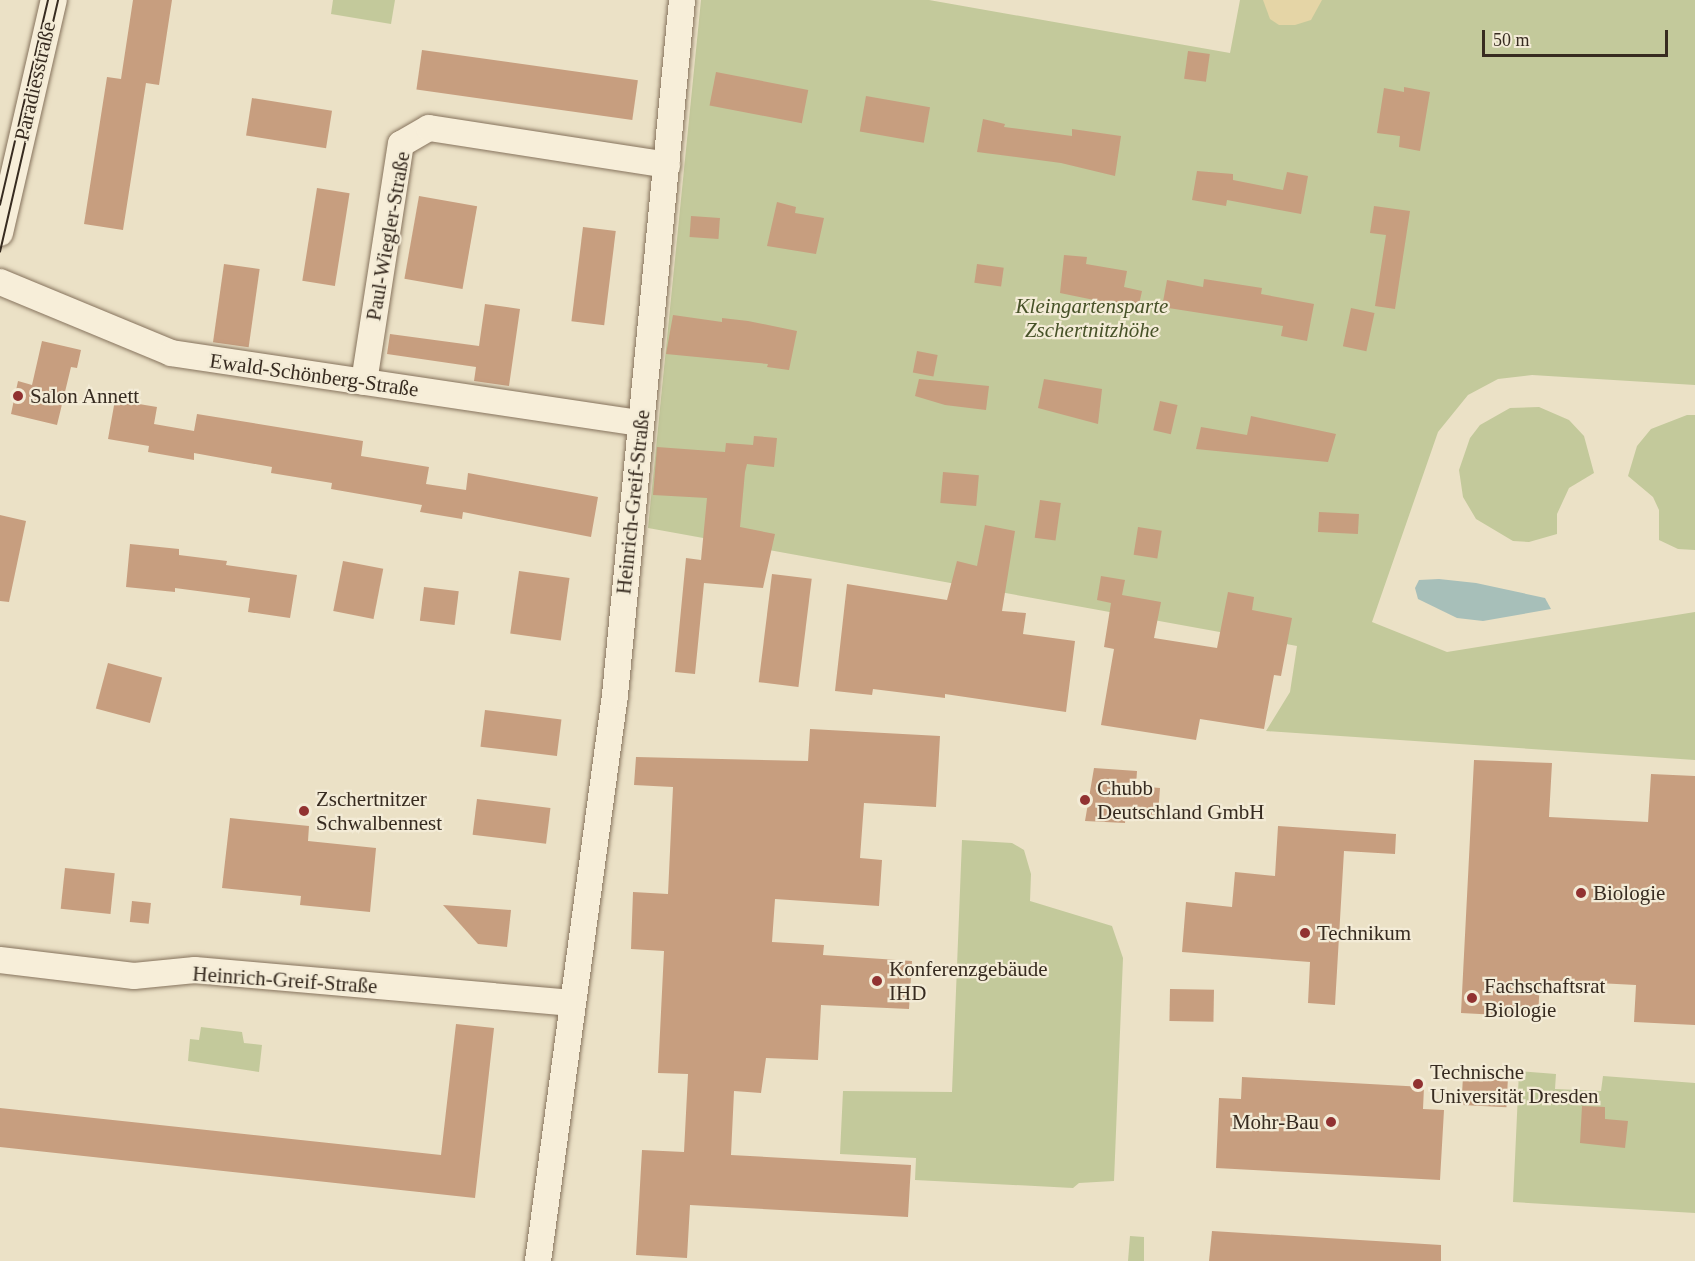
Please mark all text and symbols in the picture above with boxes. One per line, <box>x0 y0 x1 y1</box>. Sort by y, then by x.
scale bar <box>1485 18 1671 56</box>
street label: Paradiesstraße <box>9 19 61 143</box>
text: 50 m <box>1493 30 1530 50</box>
street label: Paul-Wiegler-Straße <box>361 149 415 323</box>
park label: Kleingartensparte Zschertnitzhöhe <box>1016 293 1168 343</box>
street label: Ewald-Schönberg-Straße <box>208 348 420 402</box>
place label: Salon Annett <box>30 383 140 409</box>
marker: Salon Annett <box>11 389 25 403</box>
street label: Heinrich-Greif-Straße <box>611 408 655 596</box>
place label: Chubb Deutschland GmbH <box>1097 775 1264 825</box>
place label: Zschertnitzer Schwalbennest <box>316 786 442 836</box>
marker: Chubb Deutschland GmbH <box>1078 793 1092 807</box>
marker: Zschertnitzer Schwalbennest <box>297 804 311 818</box>
place label: Biologie <box>1593 880 1665 906</box>
marker: Biologie <box>1574 886 1588 900</box>
place label: Technikum <box>1317 920 1411 946</box>
marker: Technikum <box>1298 926 1312 940</box>
place label: Konferenzgebäude IHD <box>889 956 1048 1006</box>
street label: Heinrich-Greif-Straße <box>192 961 378 999</box>
place label: Fachschaftsrat Biologie <box>1484 973 1605 1023</box>
marker: Konferenzgebäude IHD <box>870 974 884 988</box>
marker: Fachschaftsrat Biologie <box>1465 991 1479 1005</box>
place label: Technische Universität Dresden <box>1430 1059 1599 1109</box>
marker: Technische Universität Dresden <box>1411 1077 1425 1091</box>
place label: Mohr-Bau <box>1232 1109 1319 1135</box>
marker: Mohr-Bau <box>1324 1115 1338 1129</box>

